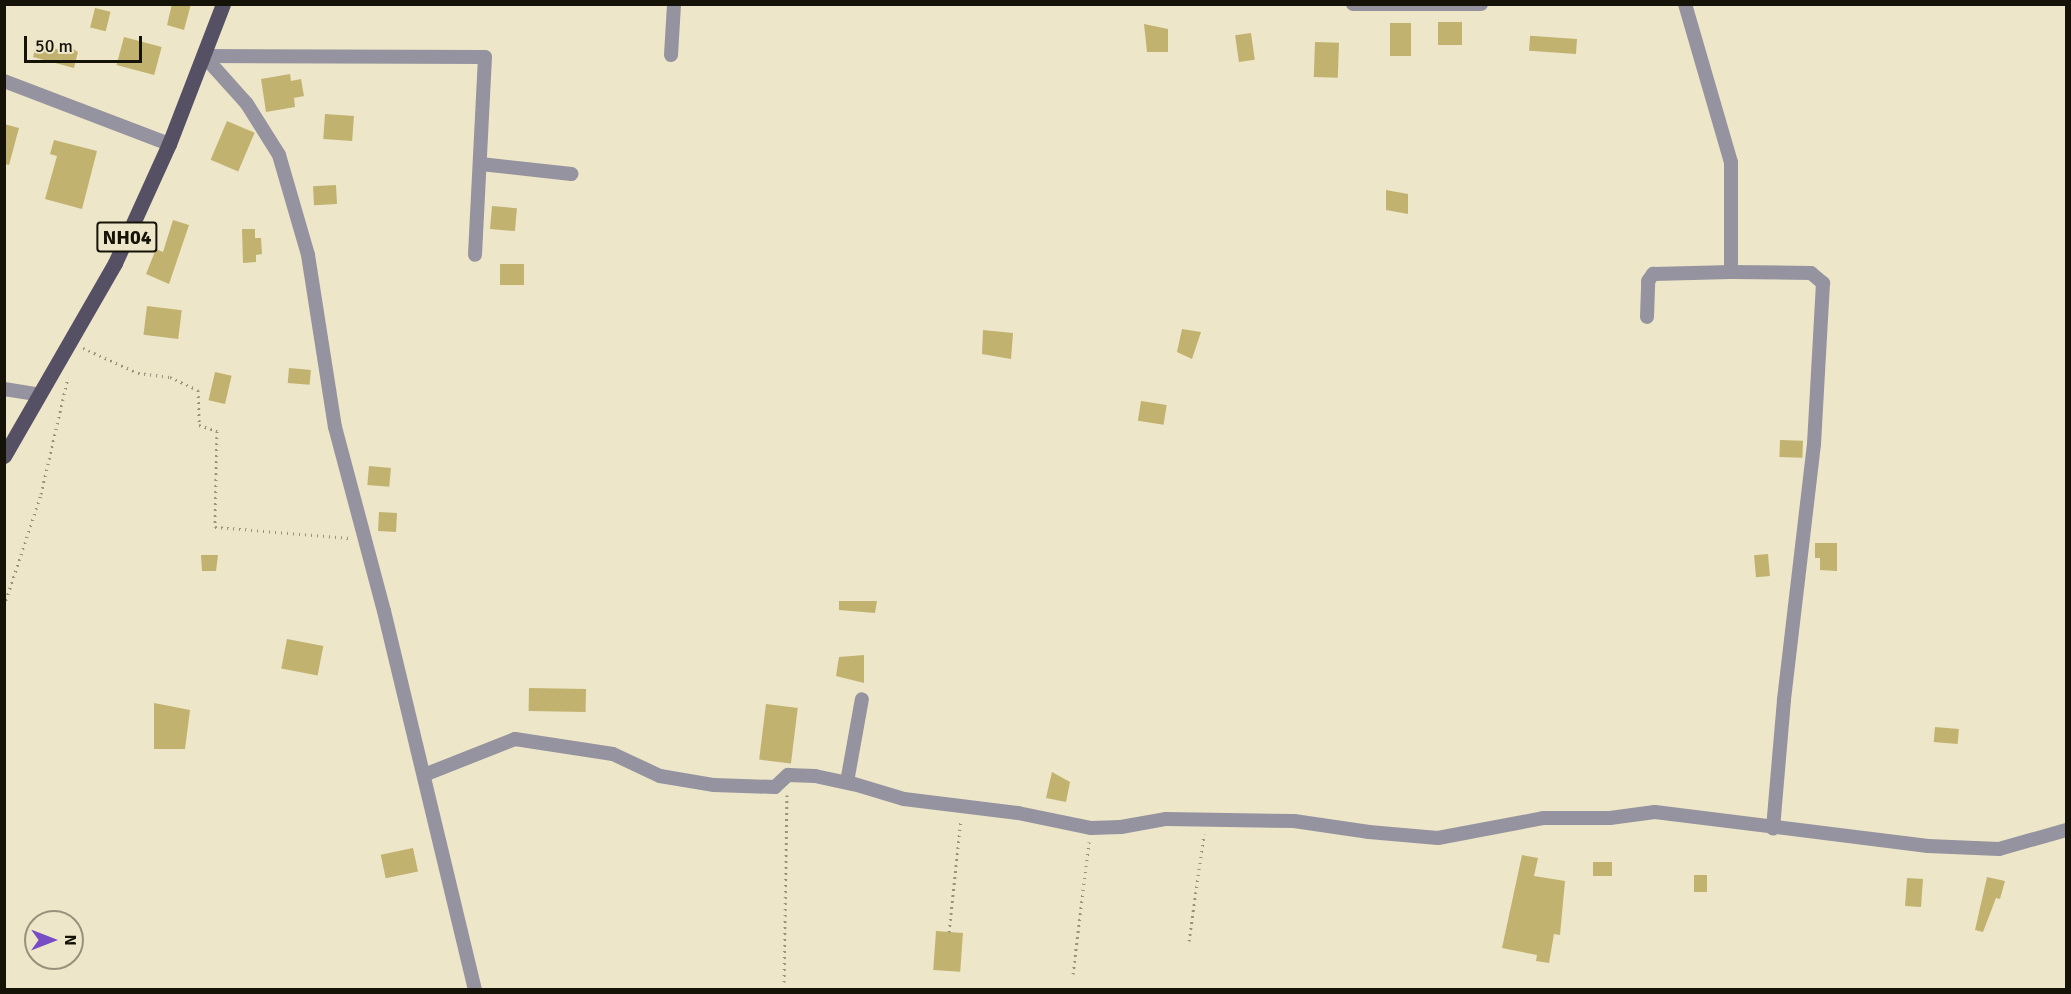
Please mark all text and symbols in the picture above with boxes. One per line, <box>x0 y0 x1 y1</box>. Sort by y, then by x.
scale bar <box>27 24 146 62</box>
text: 50 m <box>35 35 73 57</box>
road number: NH04 <box>96 220 158 254</box>
north arrow <box>24 910 84 970</box>
text: N <box>60 934 80 946</box>

